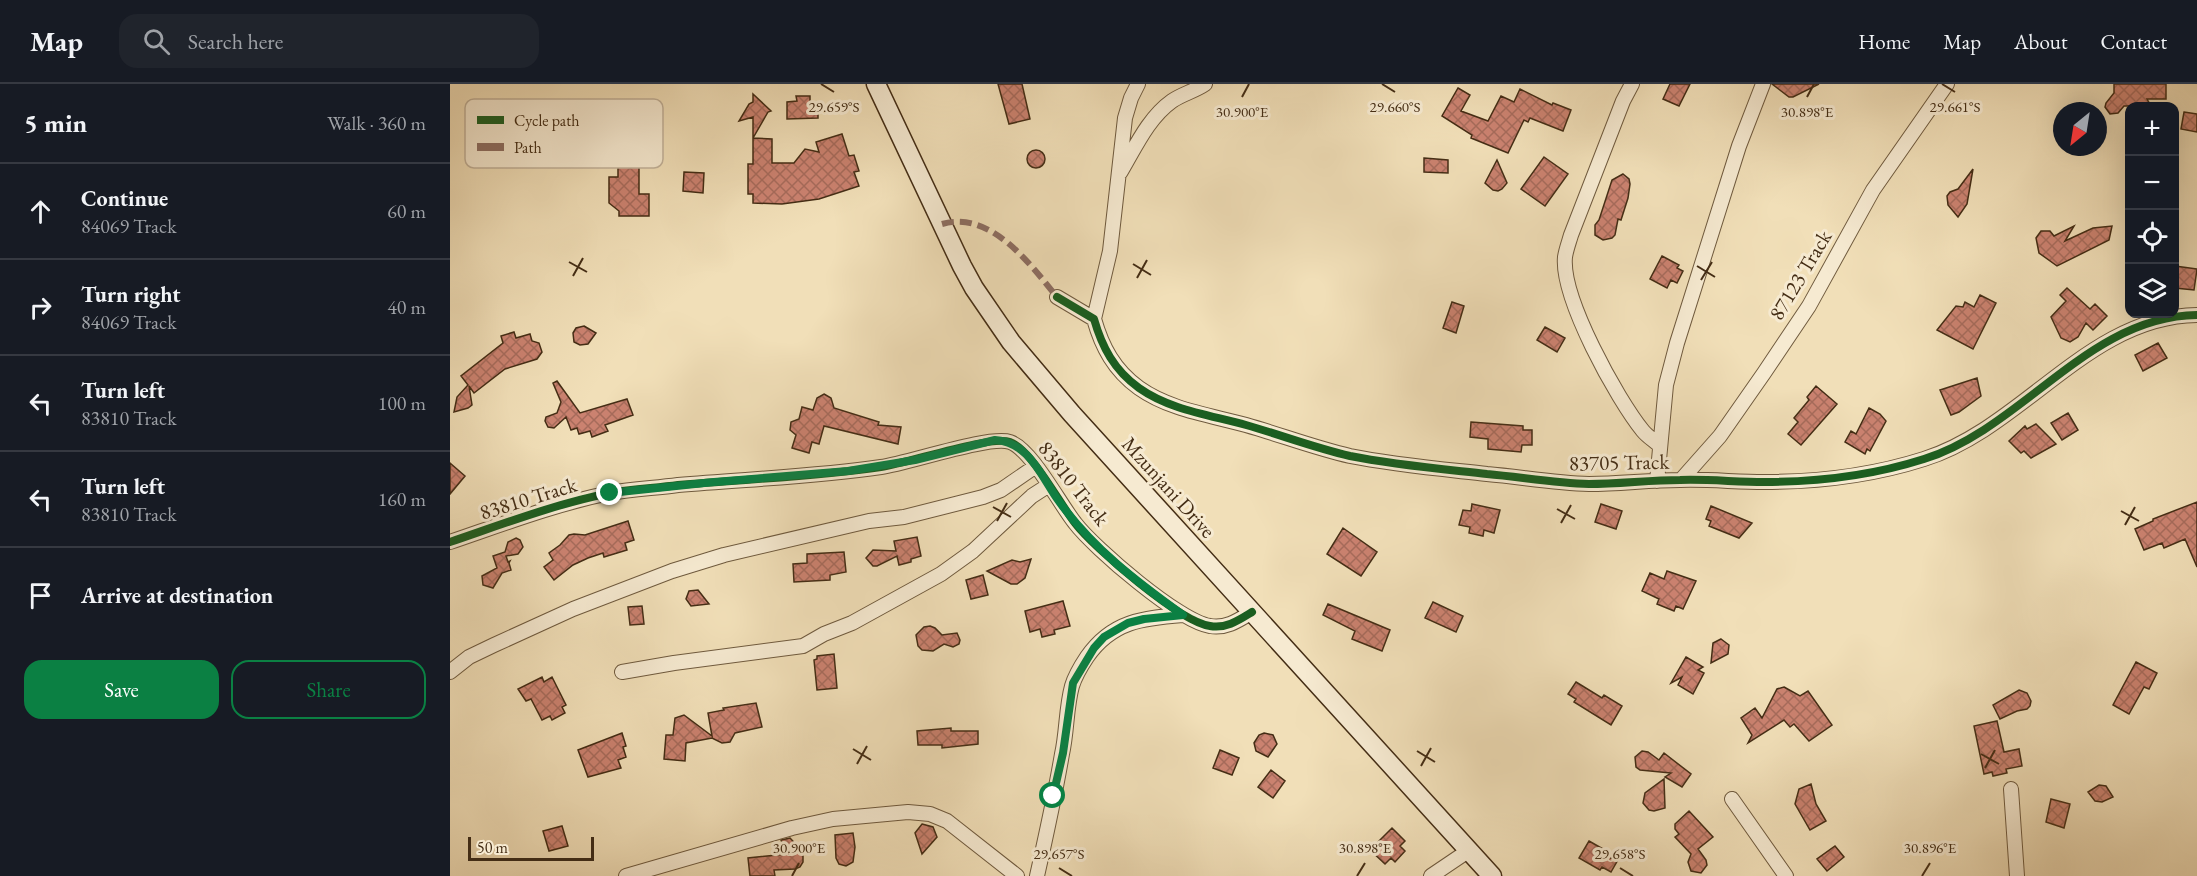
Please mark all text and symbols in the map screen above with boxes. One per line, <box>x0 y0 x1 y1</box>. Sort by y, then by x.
search box <box>119 14 539 68</box>
text: Map <box>30 23 83 59</box>
icon: search <box>140 25 173 58</box>
text: Search here <box>188 27 283 56</box>
text: Home <box>1858 28 1910 55</box>
text: Map <box>1943 28 1981 55</box>
text: About <box>2014 28 2067 55</box>
text: Contact <box>2100 28 2167 55</box>
text: 29.659°S <box>809 97 859 116</box>
text: 29.660°S <box>1370 97 1420 116</box>
text: 29.661°S <box>1930 97 1980 116</box>
legend <box>465 99 663 168</box>
text: 30.900°E <box>1216 102 1269 121</box>
text: 30.898°E <box>1781 102 1834 121</box>
north arrow <box>2053 102 2107 156</box>
map controls <box>2125 102 2179 318</box>
button: + <box>2125 102 2179 156</box>
text: 5 min <box>24 106 87 140</box>
text: Walk · 360 m <box>327 110 426 136</box>
text: Cycle path <box>514 110 579 131</box>
text: Path <box>514 137 542 158</box>
button: − <box>2125 156 2179 210</box>
text: Continue <box>81 184 168 213</box>
icon: ahead <box>24 195 57 228</box>
text: 60 m <box>387 198 426 224</box>
button: locate <box>2125 210 2179 264</box>
text: 84069 Track <box>81 213 177 239</box>
street label: 87123 Track <box>1763 224 1838 325</box>
button: layers <box>2125 264 2179 318</box>
text: Turn right <box>81 280 180 309</box>
icon: right <box>24 291 57 324</box>
text: 40 m <box>387 294 426 320</box>
text: 84069 Track <box>81 309 177 335</box>
text: Turn left <box>81 376 165 405</box>
icon: left <box>24 387 57 420</box>
text: 100 m <box>378 390 426 416</box>
text: 83810 Track <box>81 405 177 431</box>
street label: Mzunjani Drive <box>1116 431 1222 543</box>
street label: 83810 Track <box>1032 435 1116 532</box>
street label: 83705 Track <box>1569 448 1671 476</box>
street label: 83810 Track <box>476 470 581 526</box>
text: Turn left <box>81 472 165 501</box>
route end <box>596 479 622 505</box>
icon: left <box>24 483 57 516</box>
text: 160 m <box>378 486 426 512</box>
text: 83810 Track <box>81 501 177 527</box>
icon: arrive <box>24 579 57 612</box>
text: Arrive at destination <box>81 581 273 610</box>
button: Save <box>24 660 219 719</box>
button: Share <box>231 660 426 719</box>
route start <box>1039 782 1065 808</box>
scale bar <box>468 834 594 862</box>
text: 50 m <box>477 837 508 858</box>
text: 30.900°E <box>773 838 826 857</box>
text: 30.898°E <box>1339 838 1392 857</box>
text: 30.896°E <box>1904 838 1957 857</box>
text: 29.657°S <box>1034 844 1084 863</box>
text: 29.658°S <box>1595 844 1645 863</box>

